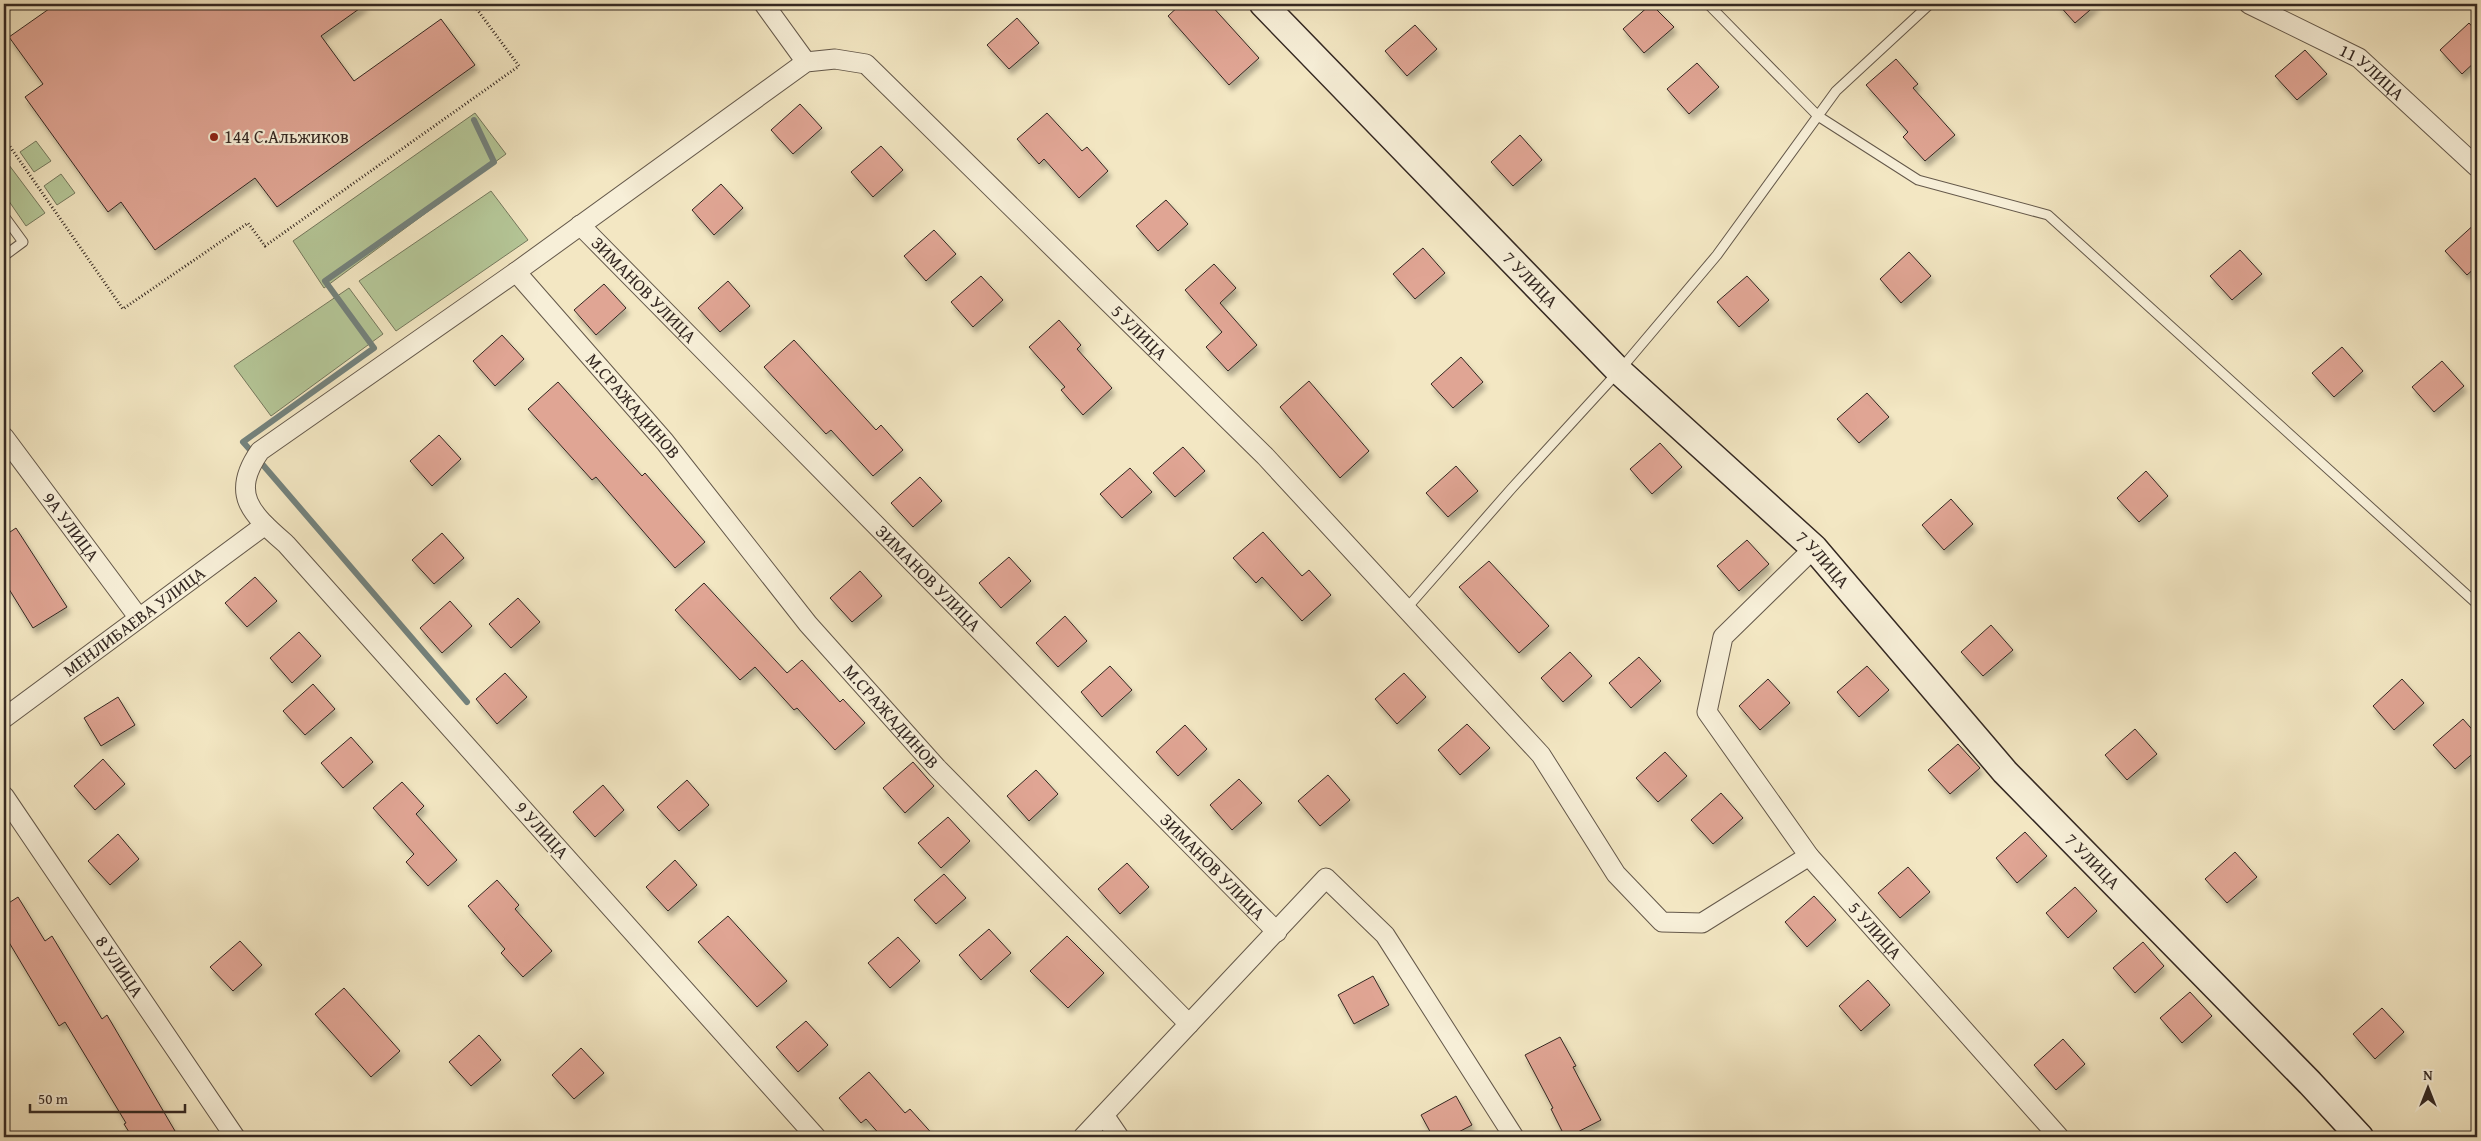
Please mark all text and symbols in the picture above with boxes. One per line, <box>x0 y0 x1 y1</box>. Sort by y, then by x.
street label: 11 УЛИЦА <box>2335 36 2411 107</box>
place label: 144 С.Альжиков <box>224 123 349 150</box>
marker: 144 С.Альжиков <box>208 131 220 143</box>
street label: ЗИМАНОВ УЛИЦА <box>585 230 703 349</box>
street label: 7 УЛИЦА <box>1497 245 1565 314</box>
street label: 5 УЛИЦА <box>1105 298 1174 366</box>
street label: М.СРАЖАДИНОВ <box>580 347 687 464</box>
street label: 9А УЛИЦА <box>36 486 106 567</box>
street label: ЗИМАНОВ УЛИЦА <box>870 518 988 637</box>
street label: 7 УЛИЦА <box>1790 524 1857 594</box>
street label: МЕНЛИБАЕВА УЛИЦА <box>57 559 211 683</box>
street label: М.СРАЖАДИНОВ <box>837 658 946 775</box>
street label: 9 УЛИЦА <box>509 795 576 865</box>
street label: ЗИМАНОВ УЛИЦА <box>1154 807 1272 926</box>
street label: 7 УЛИЦА <box>2059 827 2127 895</box>
street label: 5 УЛИЦА <box>1842 895 1909 965</box>
street label: 8 УЛИЦА <box>89 930 151 1003</box>
north arrow <box>2404 1064 2454 1114</box>
text: N <box>2423 1065 2433 1085</box>
scale bar <box>30 1081 185 1113</box>
text: 50 m <box>38 1088 69 1109</box>

